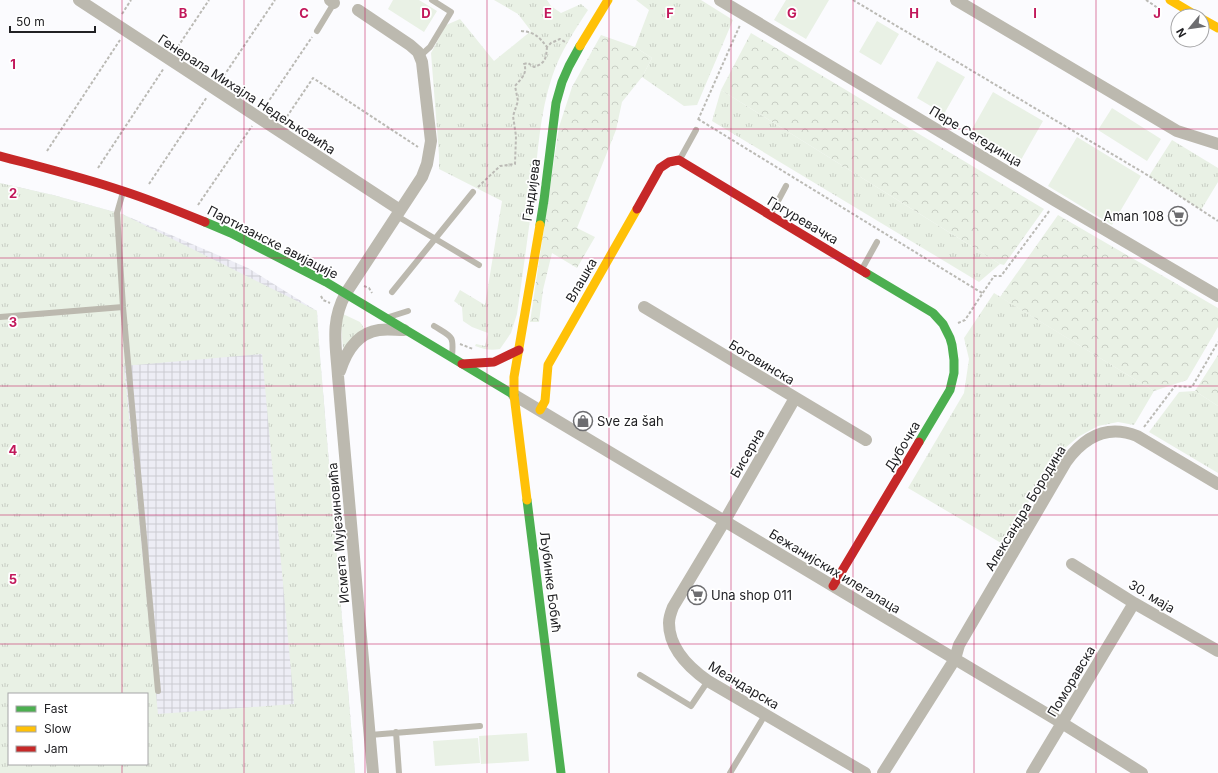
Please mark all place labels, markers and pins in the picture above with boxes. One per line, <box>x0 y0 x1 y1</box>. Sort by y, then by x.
supermarket icon: Aman 108 <box>1167 205 1189 227</box>
place label: Aman 108 <box>1103 208 1164 224</box>
shop icon: Sve za šah <box>572 410 594 432</box>
place label: Sve za šah <box>597 413 664 429</box>
supermarket icon: Una shop 011 <box>686 584 708 606</box>
place label: Una shop 011 <box>711 587 792 603</box>

